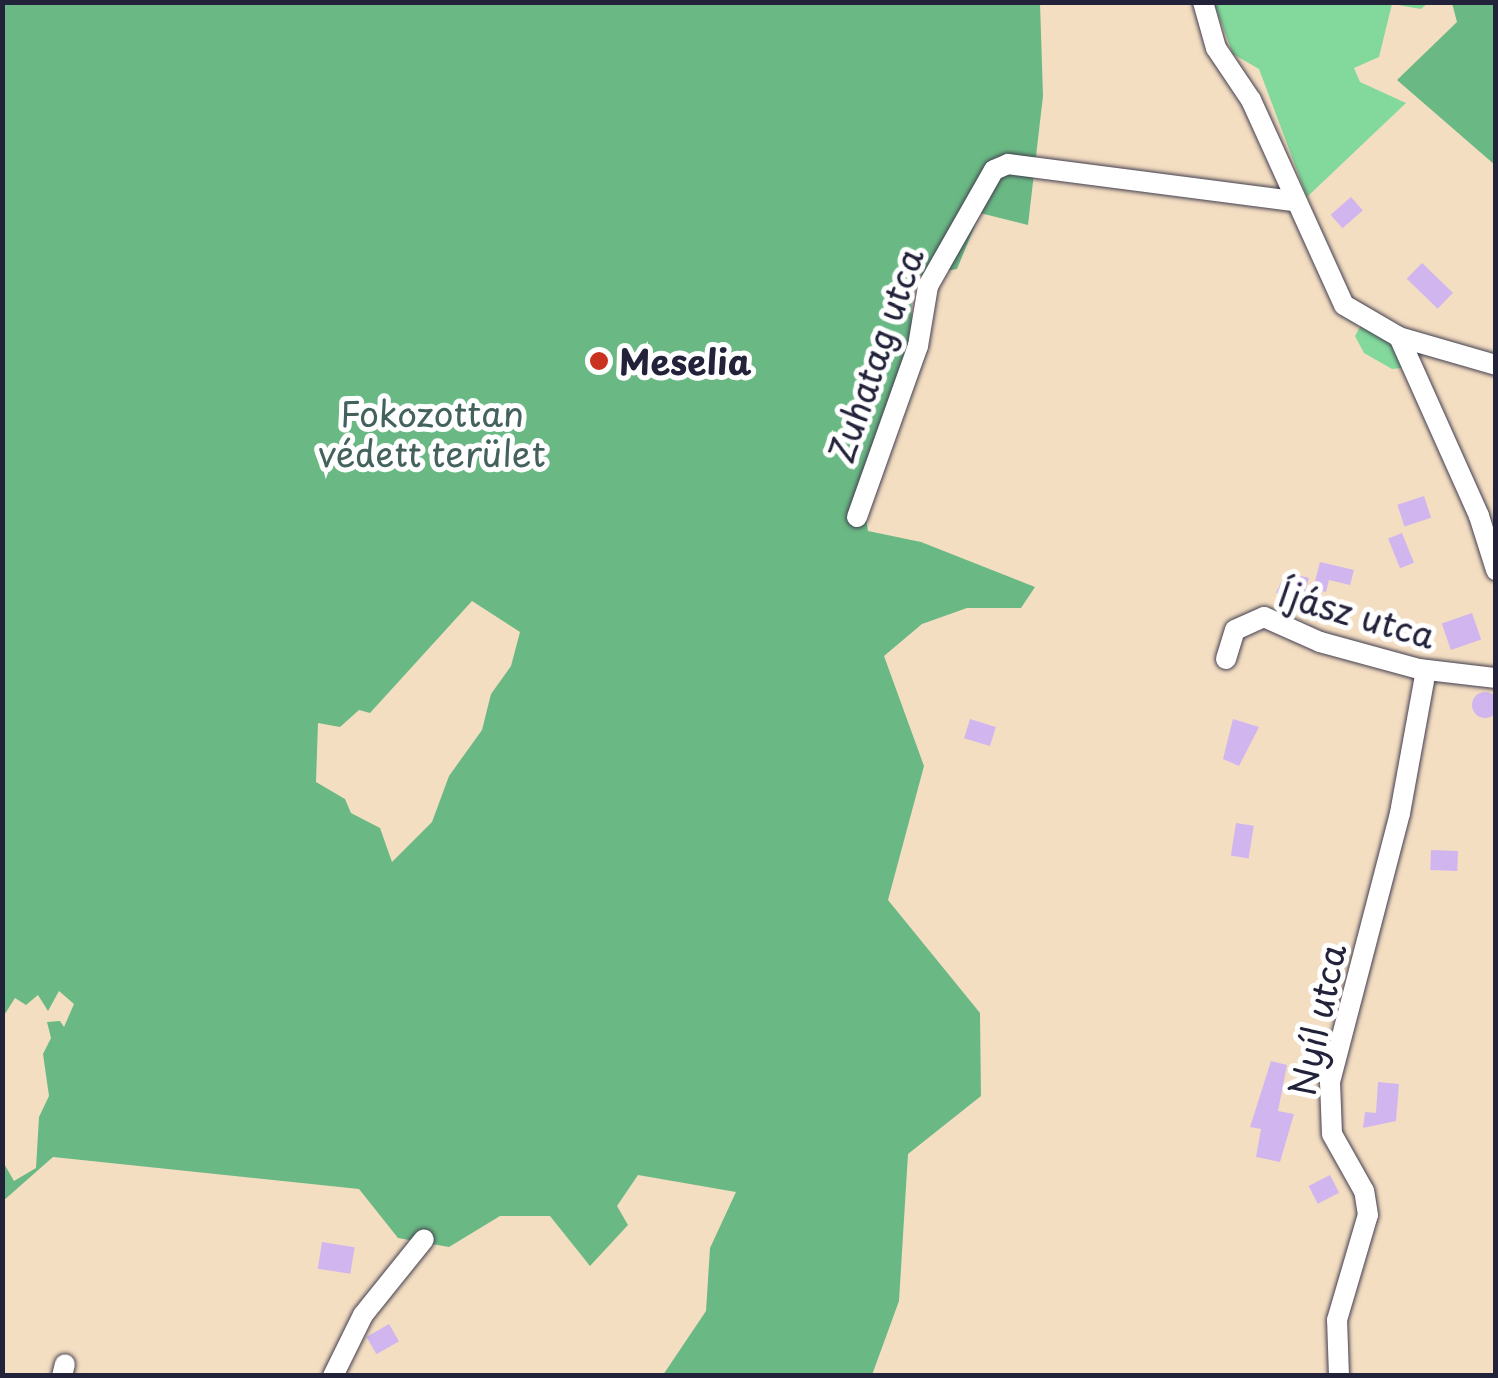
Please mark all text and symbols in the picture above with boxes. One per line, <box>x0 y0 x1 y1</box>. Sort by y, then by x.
street label: Zuhatag utca <box>818 242 932 468</box>
place label: Meselia <box>619 340 752 382</box>
marker: Meselia <box>588 350 610 372</box>
park label: Fokozottan védett terület <box>317 392 547 474</box>
street label: Íjász utca <box>1274 572 1440 656</box>
street label: Nyíl utca <box>1280 940 1354 1100</box>

